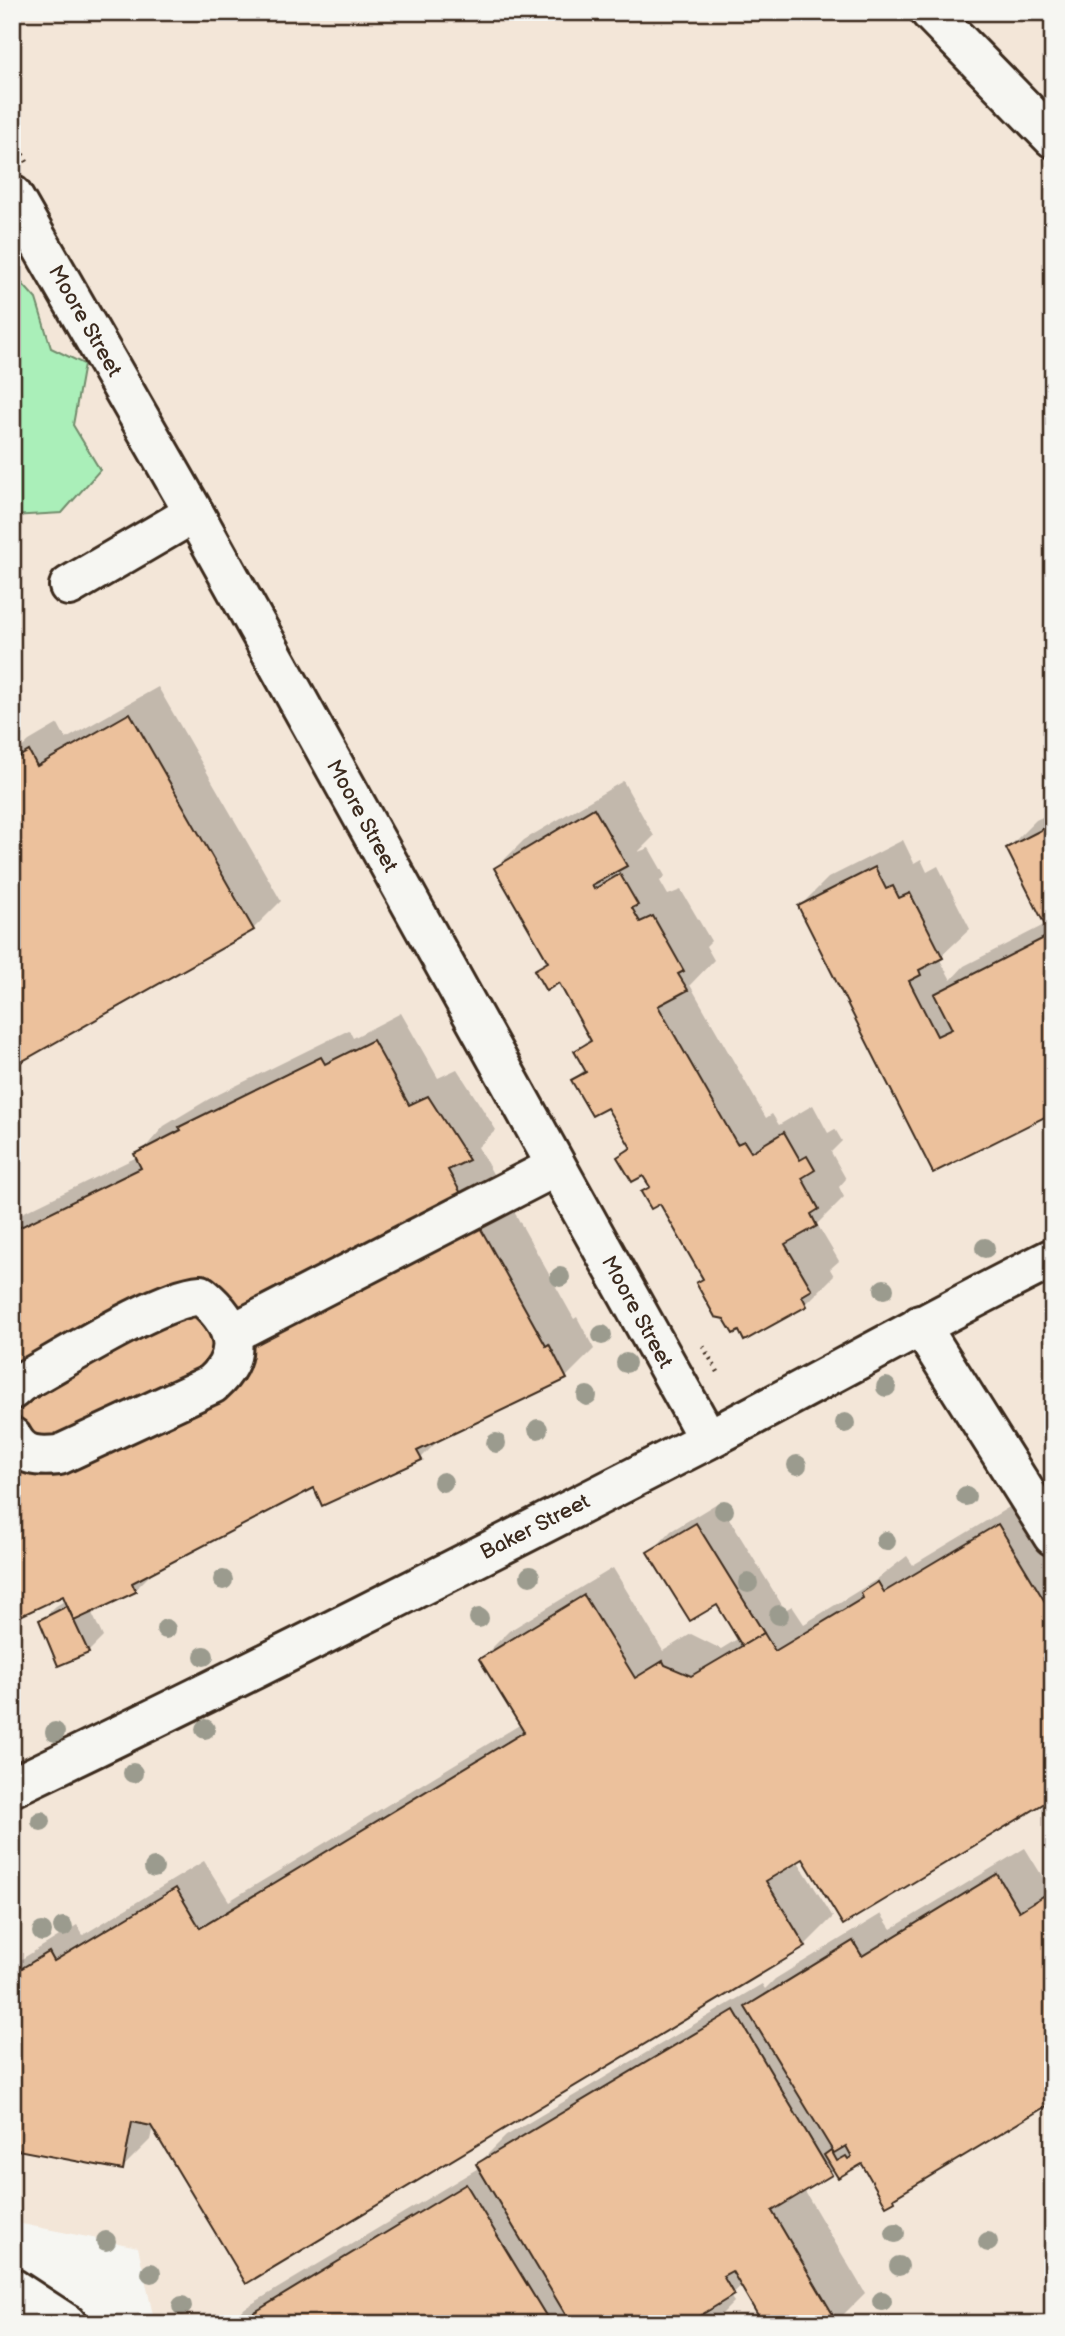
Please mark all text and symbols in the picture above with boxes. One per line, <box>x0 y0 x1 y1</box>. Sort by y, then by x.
street label: Moore Street <box>43 261 127 382</box>
street label: Moore Street <box>321 755 403 877</box>
street label: Moore Street <box>596 1251 678 1373</box>
street label: Baker Street <box>476 1489 594 1565</box>

